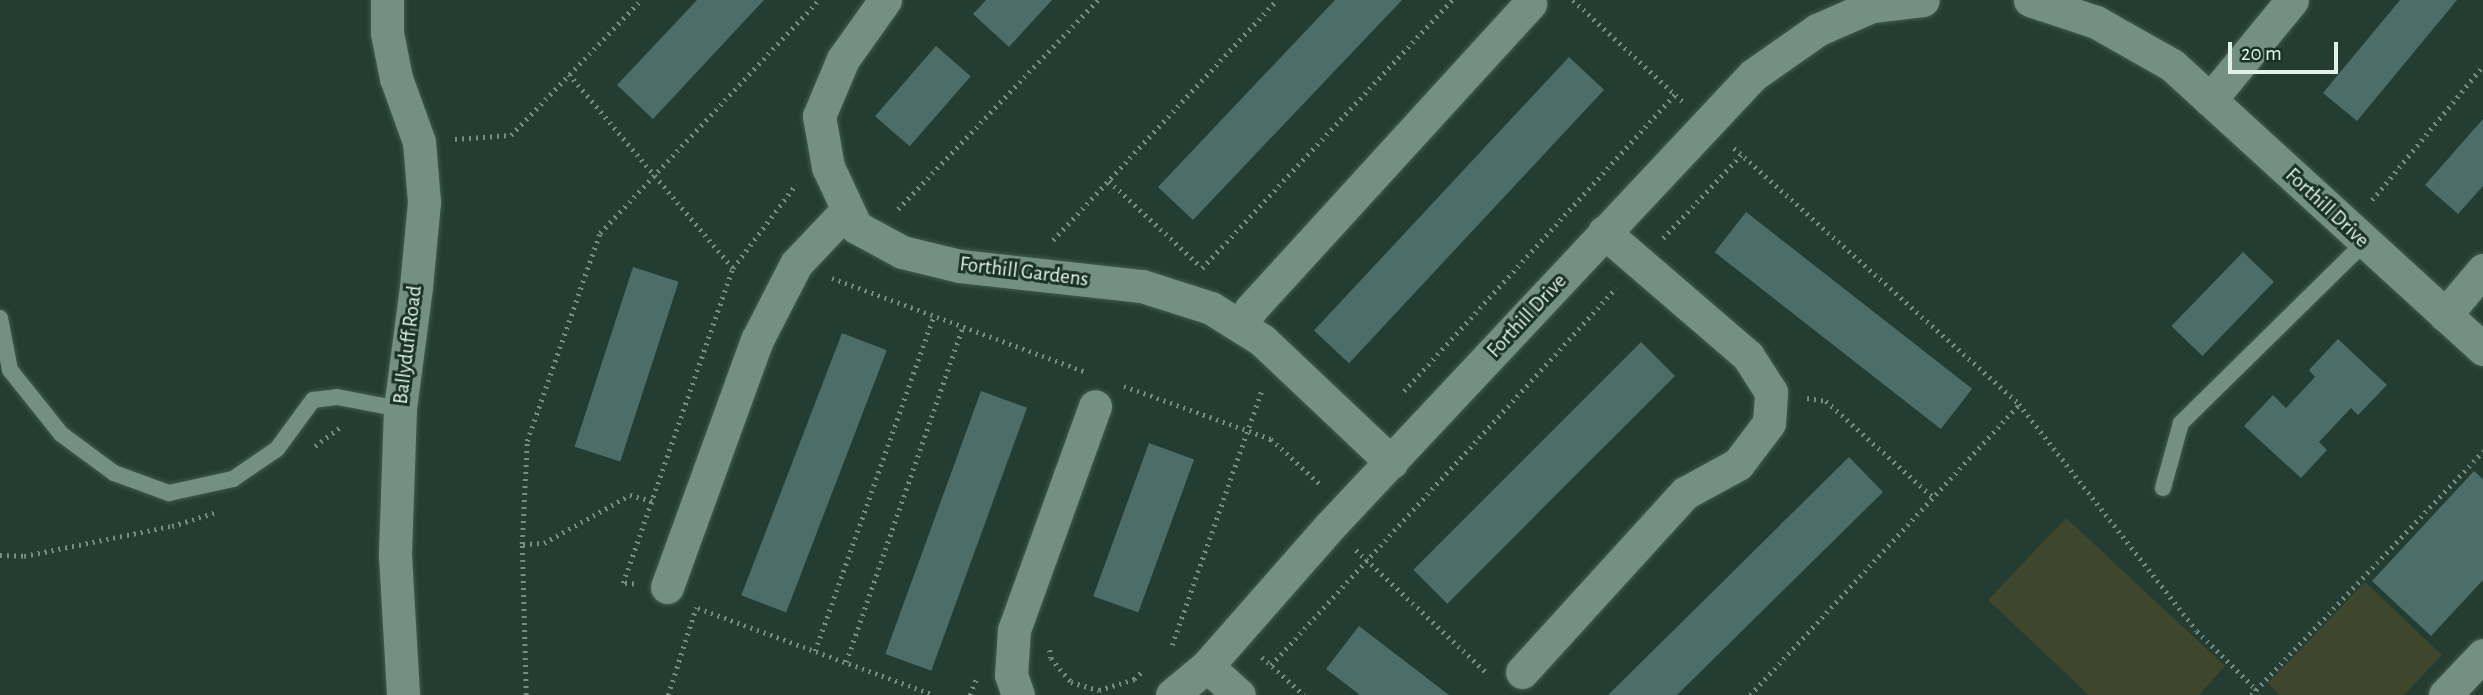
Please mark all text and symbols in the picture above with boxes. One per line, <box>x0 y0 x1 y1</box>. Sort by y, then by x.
scale bar <box>2231 28 2341 72</box>
text: 20 m <box>2241 43 2282 64</box>
street label: Forthill Drive <box>2280 163 2374 253</box>
street label: Forthill Gardens <box>958 252 1090 292</box>
street label: Forthill Drive <box>1482 269 1572 363</box>
street label: Ballyduff Road <box>388 284 428 406</box>

